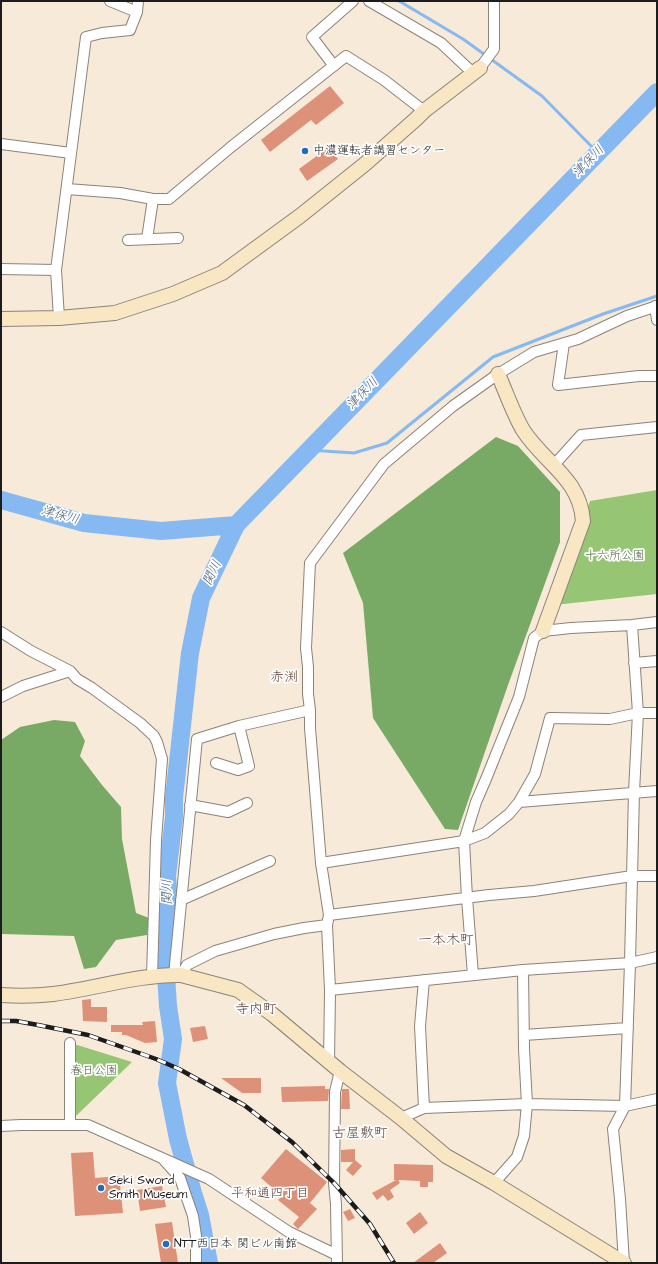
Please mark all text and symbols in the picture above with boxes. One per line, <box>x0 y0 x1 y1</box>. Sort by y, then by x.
water label: 津保川 <box>570 143 608 181</box>
place label: 中濃運転者講習センター <box>313 144 445 158</box>
marker: 中濃運転者講習センター <box>300 146 310 156</box>
water label: 津保川 <box>344 375 382 413</box>
water label: 津保川 <box>39 503 81 529</box>
park label: 十六所公園 <box>585 549 645 563</box>
water label: 関川 <box>200 558 226 588</box>
district label: 赤渕 <box>270 670 298 686</box>
water label: 関川 <box>160 879 176 905</box>
district label: 一本木町 <box>418 933 474 949</box>
district label: 寺内町 <box>235 1002 277 1018</box>
park label: 春日公園 <box>70 1064 118 1078</box>
district label: 古屋敷町 <box>332 1126 388 1142</box>
place label: Seki Sword Smith Museum <box>109 1174 187 1202</box>
marker: Seki Sword Smith Museum <box>96 1183 106 1193</box>
district label: 平和通四丁目 <box>231 1186 309 1202</box>
place label: NTT西日本 関ビル南館 <box>174 1237 297 1251</box>
marker: NTT西日本 関ビル南館 <box>161 1239 171 1249</box>

